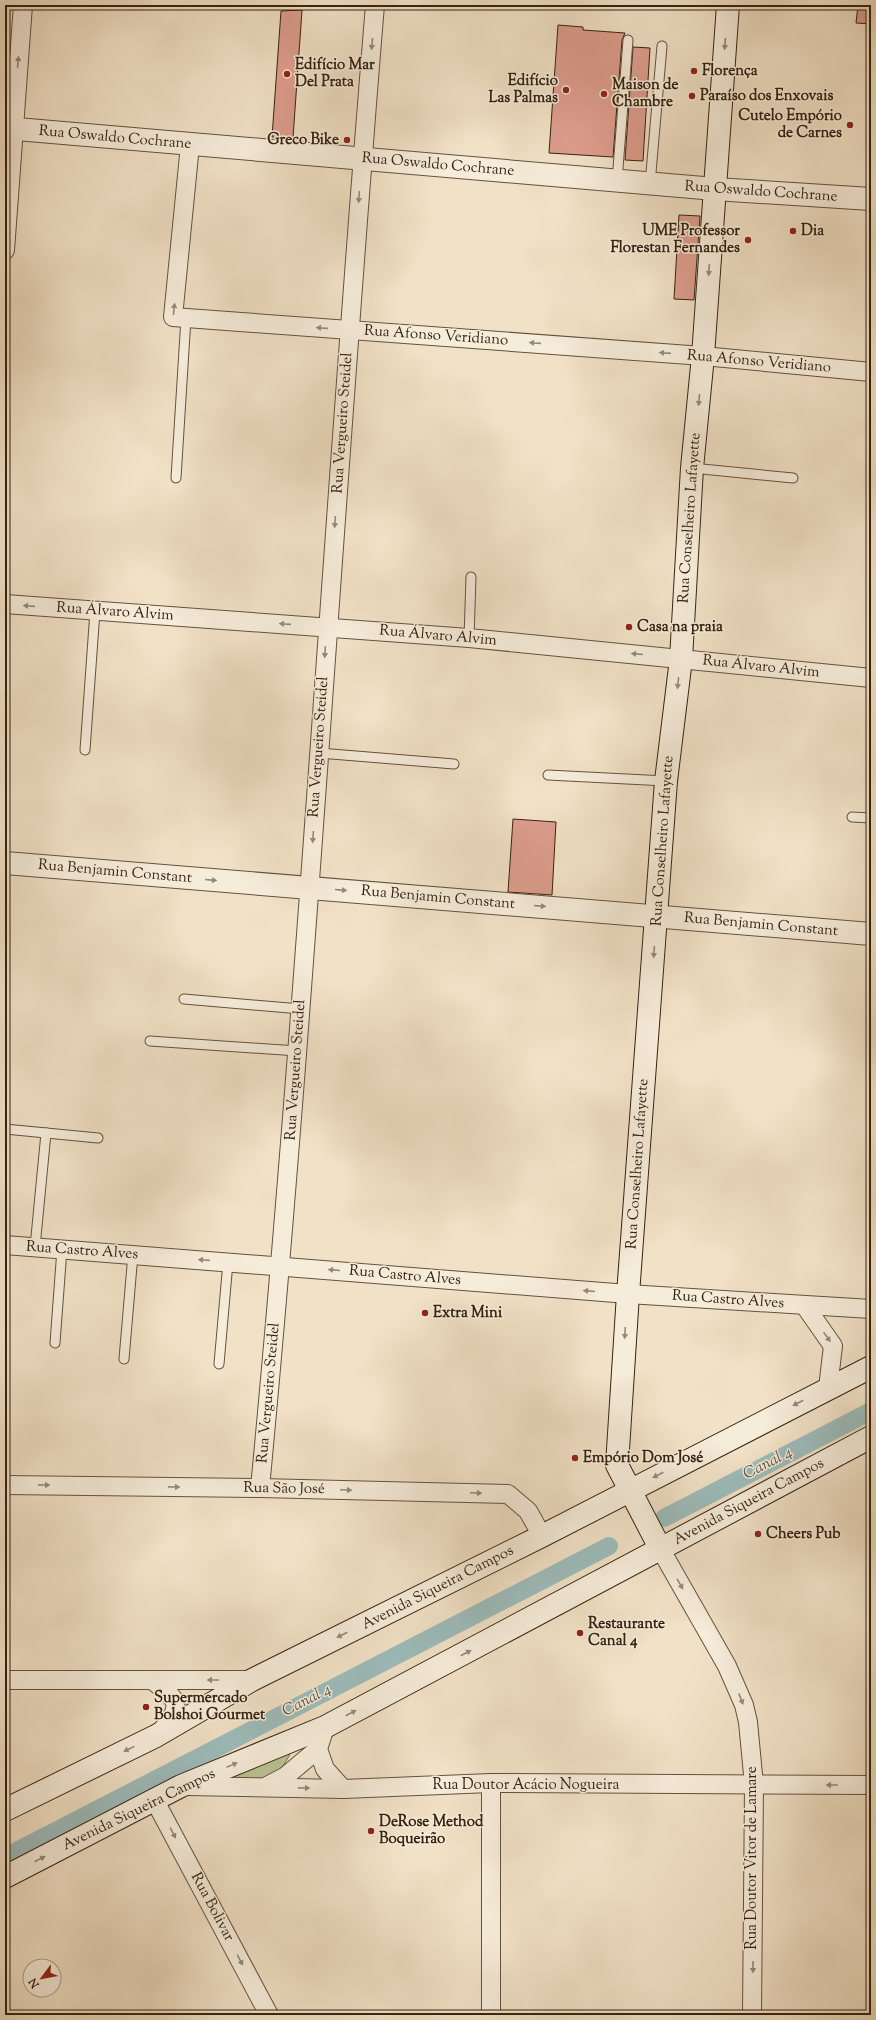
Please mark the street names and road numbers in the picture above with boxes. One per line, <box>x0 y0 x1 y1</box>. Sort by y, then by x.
street label: Rua Oswaldo Cochrane <box>38 121 192 155</box>
street label: Rua Oswaldo Cochrane <box>361 148 515 182</box>
street label: Rua Oswaldo Cochrane <box>684 176 838 208</box>
street label: Rua Afonso Veridiano <box>363 320 509 352</box>
street label: Rua Afonso Veridiano <box>686 345 832 379</box>
street label: Rua Vergueiro Steidel <box>328 352 358 494</box>
street label: Rua Conselheiro Lafayette <box>674 432 706 604</box>
street label: Rua Álvaro Alvim <box>56 596 175 627</box>
street label: Rua Álvaro Alvim <box>379 619 498 652</box>
street label: Rua Álvaro Alvim <box>701 649 821 684</box>
street label: Rua Vergueiro Steidel <box>304 676 334 818</box>
street label: Rua Conselheiro Lafayette <box>647 755 679 927</box>
street label: Rua Benjamin Constant <box>37 855 193 889</box>
street label: Rua Benjamin Constant <box>360 881 516 915</box>
street label: Rua Benjamin Constant <box>683 908 839 942</box>
street label: Rua Vergueiro Steidel <box>281 999 311 1141</box>
street label: Rua Conselheiro Lafayette <box>622 1078 654 1250</box>
street label: Rua Castro Alves <box>25 1237 139 1265</box>
street label: Rua Castro Alves <box>348 1261 462 1291</box>
street label: Rua Castro Alves <box>671 1286 785 1314</box>
street label: Rua Vergueiro Steidel <box>252 1322 286 1464</box>
street label: Avenida Siqueira Campos <box>670 1453 828 1551</box>
street label: Rua São José <box>243 1478 325 1500</box>
street label: Avenida Siqueira Campos <box>358 1541 518 1635</box>
street label: Avenida Siqueira Campos <box>59 1764 219 1856</box>
street label: Rua Doutor Vitor de Lamare <box>742 1766 763 1950</box>
street label: Rua Doutor Acácio Nogueira <box>433 1775 620 1796</box>
street label: Rua Bolivar <box>185 1869 239 1945</box>

